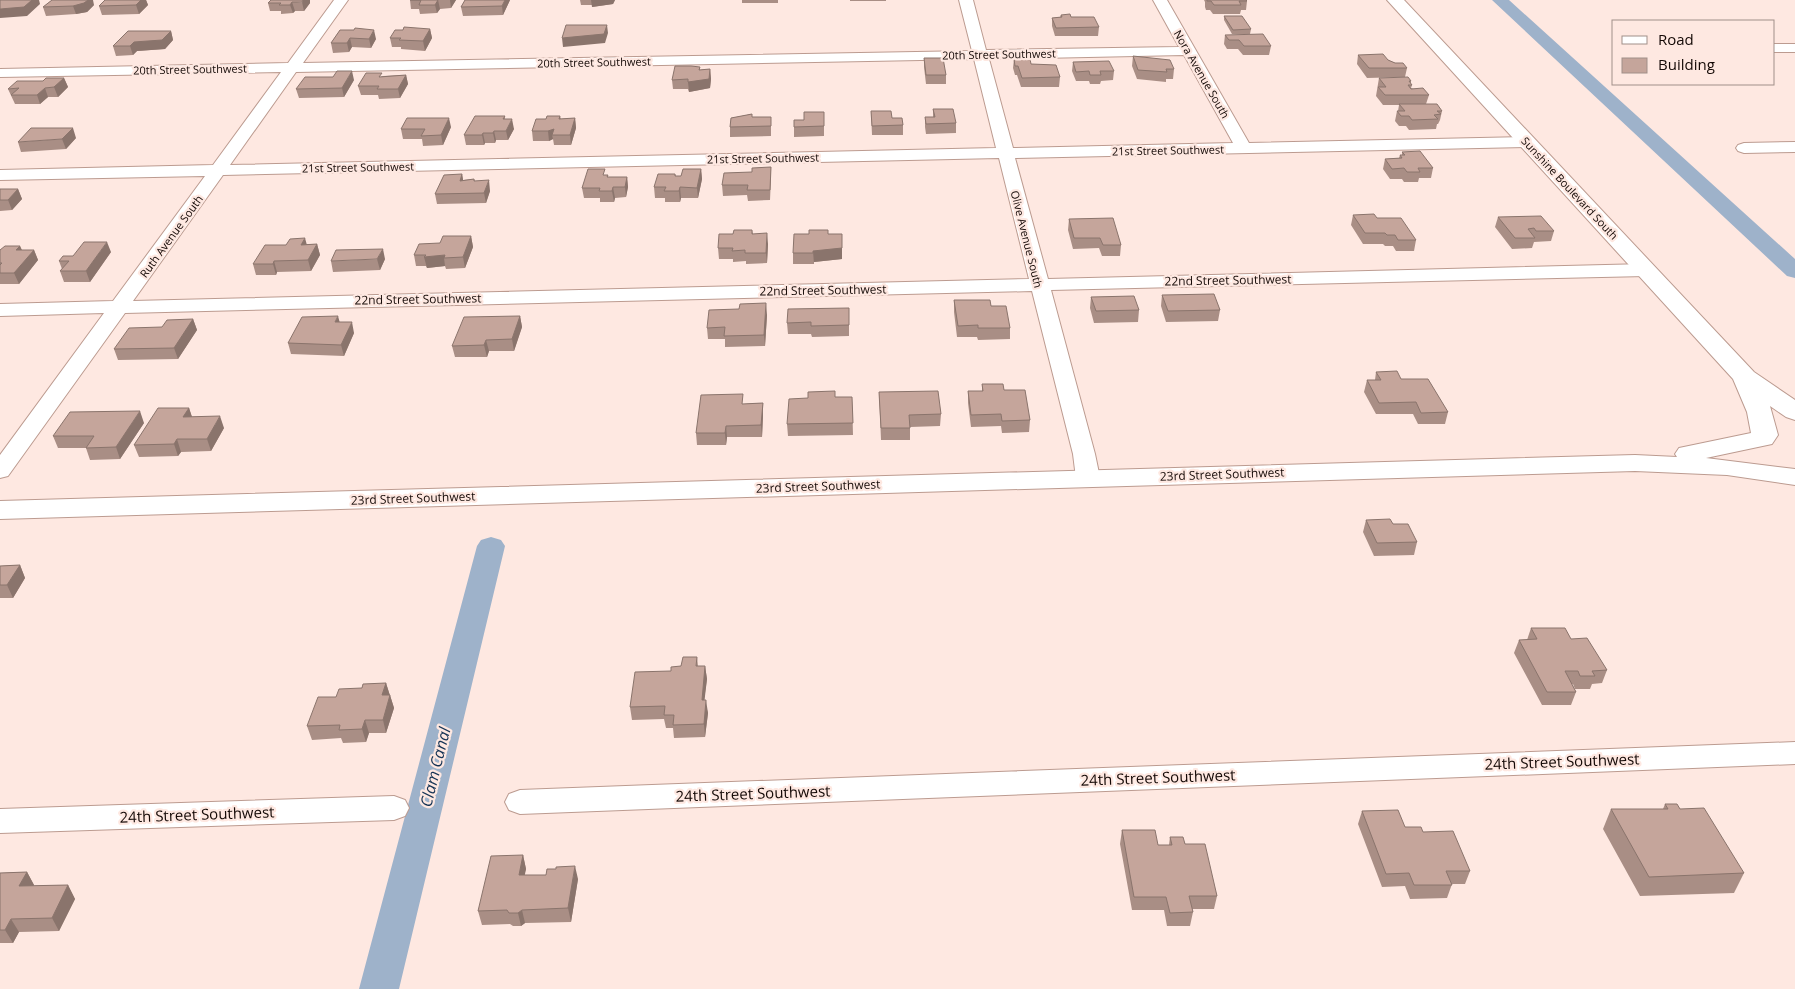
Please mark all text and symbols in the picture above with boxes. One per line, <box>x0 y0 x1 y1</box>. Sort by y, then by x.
legend <box>1612 20 1775 85</box>
street label: Nora Avenue South <box>1171 27 1233 121</box>
text: Road <box>1658 29 1694 49</box>
street label: 20th Street Southwest <box>942 46 1056 62</box>
street label: 20th Street Southwest <box>537 54 651 70</box>
text: Building <box>1658 54 1715 74</box>
street label: 20th Street Southwest <box>133 61 247 77</box>
street label: Sunshine Boulevard South <box>1518 133 1622 243</box>
street label: 21st Street Southwest <box>1112 142 1224 158</box>
street label: 21st Street Southwest <box>707 150 819 166</box>
street label: 21st Street Southwest <box>302 159 414 175</box>
street label: Olive Avenue South <box>1008 189 1046 289</box>
street label: Ruth Avenue South <box>136 192 206 280</box>
street label: 22nd Street Southwest <box>1164 270 1292 290</box>
street label: 22nd Street Southwest <box>759 280 887 300</box>
street label: 22nd Street Southwest <box>354 289 482 309</box>
street label: 23rd Street Southwest <box>1159 463 1285 485</box>
street label: 23rd Street Southwest <box>755 475 881 497</box>
street label: 23rd Street Southwest <box>350 487 476 509</box>
water label: Clam Canal <box>414 724 456 809</box>
street label: 24th Street Southwest <box>1484 748 1640 774</box>
street label: 24th Street Southwest <box>1080 764 1236 790</box>
street label: 24th Street Southwest <box>675 780 831 806</box>
street label: 24th Street Southwest <box>119 801 275 827</box>

